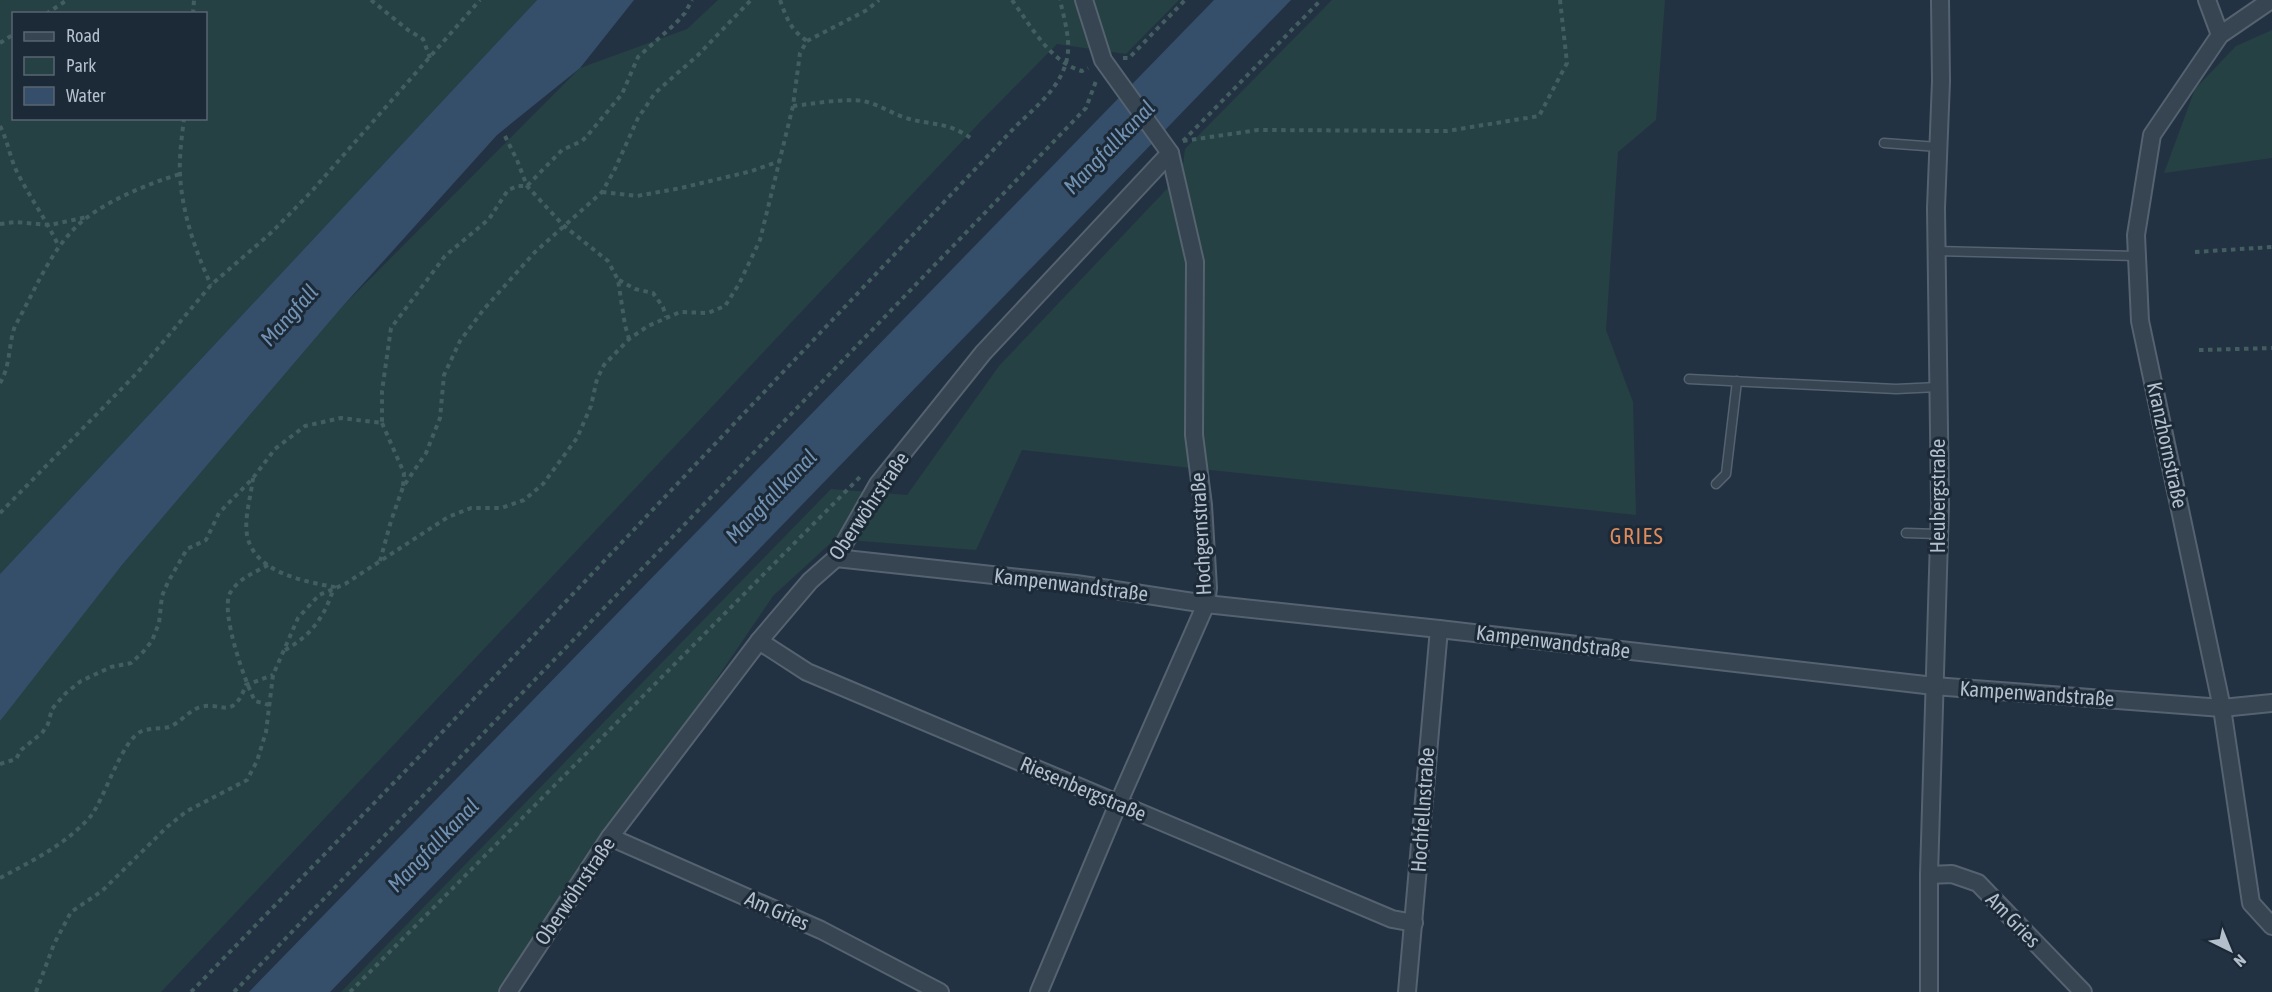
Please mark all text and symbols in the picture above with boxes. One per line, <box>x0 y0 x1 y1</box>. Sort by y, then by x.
legend <box>12 12 207 120</box>
text: Road <box>66 25 100 46</box>
text: Park <box>66 55 96 76</box>
text: Water <box>66 85 106 106</box>
water label: Mangfallkanal <box>1058 95 1160 199</box>
water label: Mangfall <box>255 279 323 351</box>
street label: Kranzhornstraße <box>2143 379 2193 510</box>
street label: Heubergstraße <box>1925 439 1949 553</box>
water label: Mangfallkanal <box>720 444 822 548</box>
street label: Oberwöhrstraße <box>823 447 913 564</box>
street label: Hochgernstraße <box>1185 472 1215 596</box>
district label: GRIES <box>1610 523 1664 549</box>
street label: Kampenwandstraße <box>993 563 1150 605</box>
street label: Kampenwandstraße <box>1475 620 1632 662</box>
street label: Kampenwandstraße <box>1959 676 2115 710</box>
street label: Hochfellnstraße <box>1406 747 1438 873</box>
street label: Riesenbergstraße <box>1017 751 1150 825</box>
water label: Mangfallkanal <box>382 793 484 897</box>
street label: Oberwöhrstraße <box>529 832 619 949</box>
street label: Am Gries <box>742 885 813 935</box>
street label: Am Gries <box>1982 887 2046 952</box>
north arrow <box>2200 920 2260 980</box>
text: N <box>2231 951 2250 971</box>

